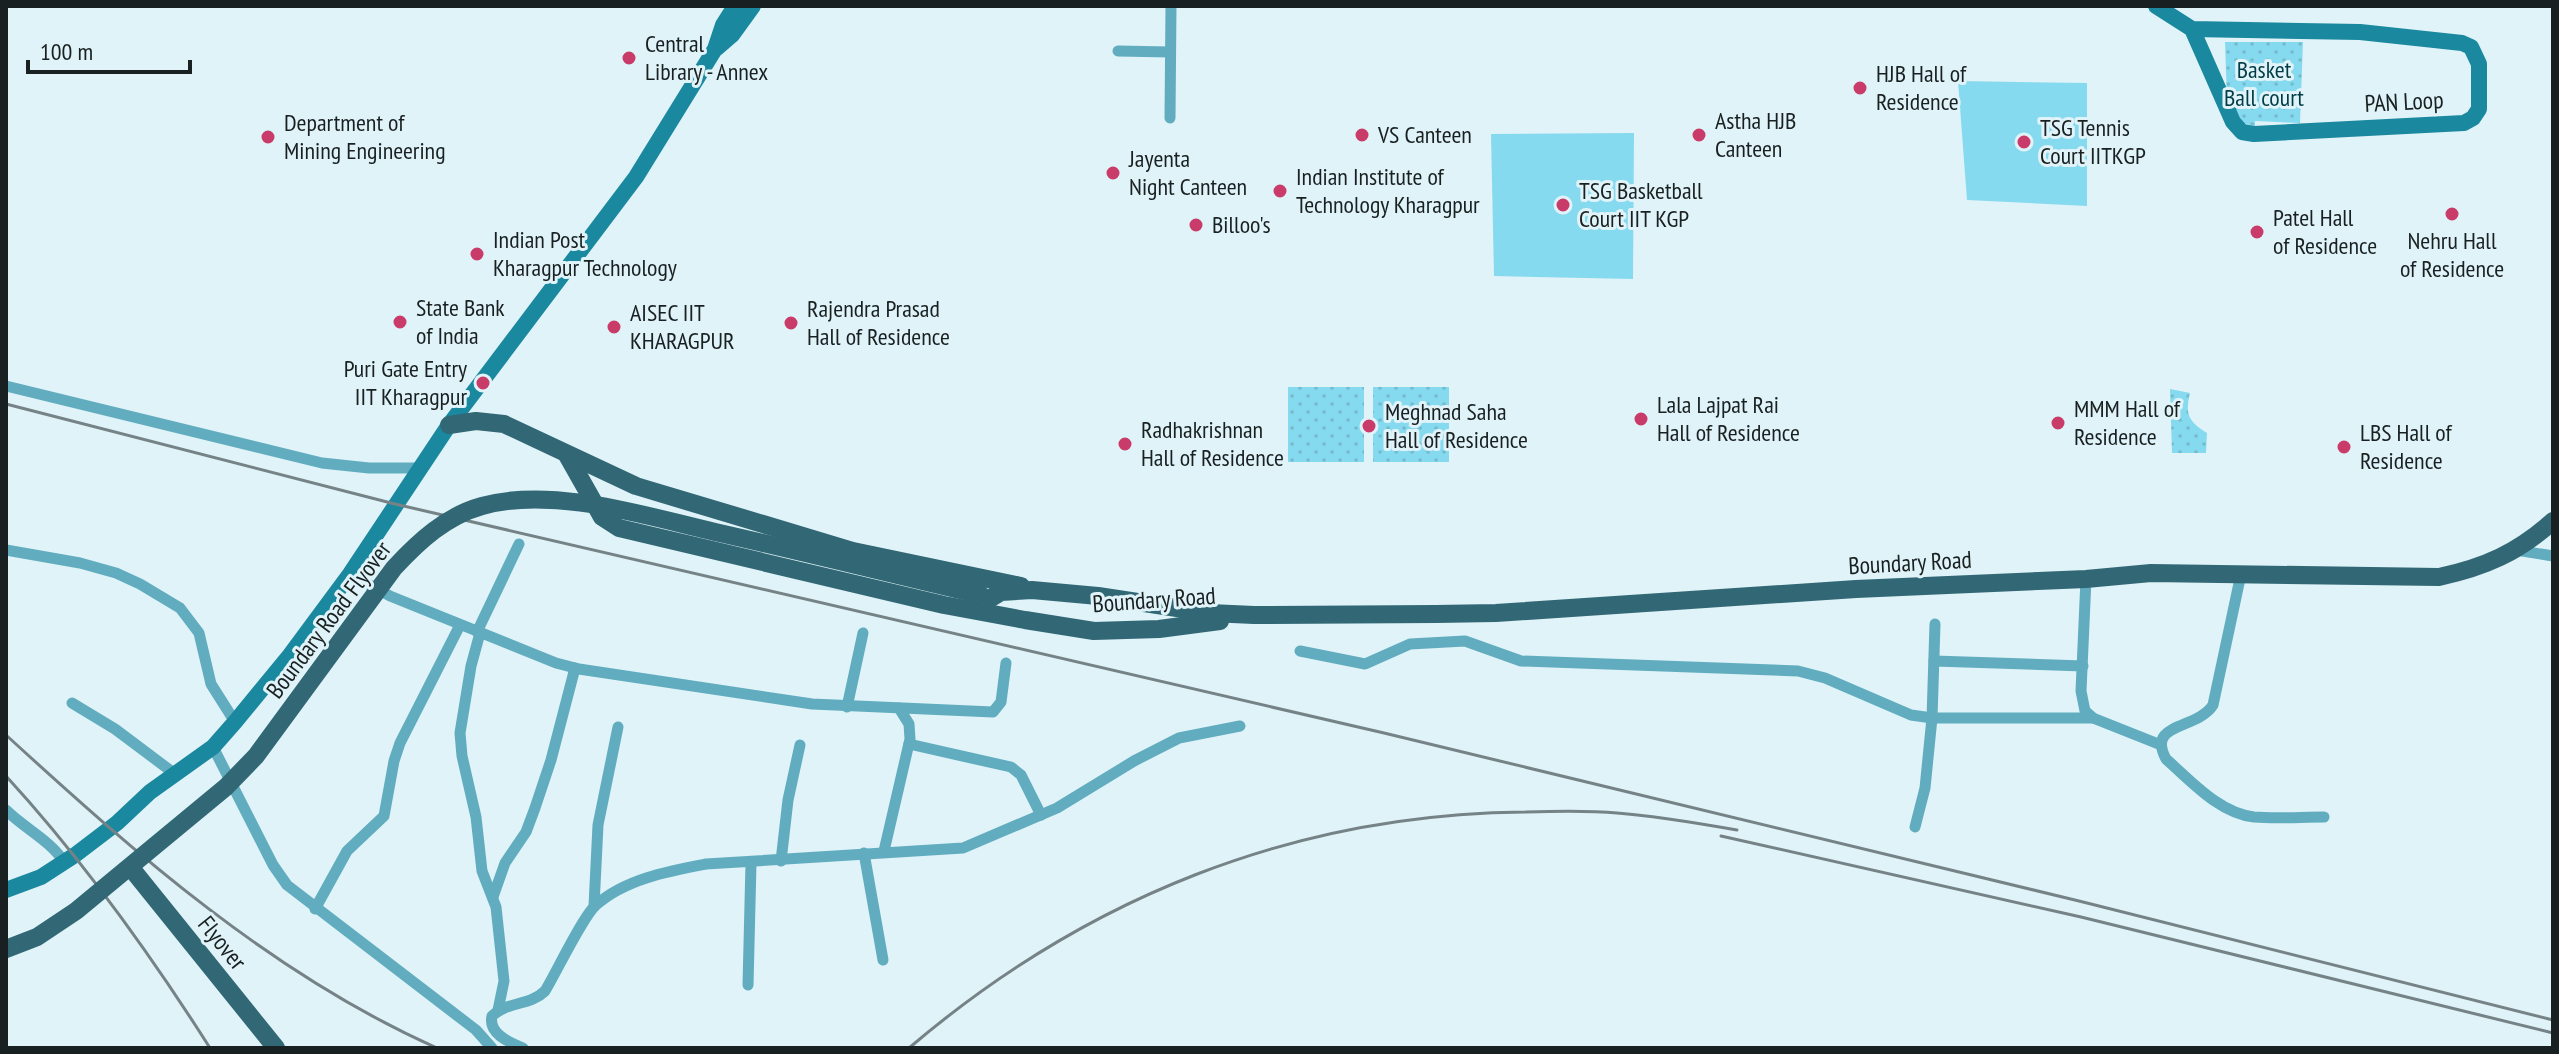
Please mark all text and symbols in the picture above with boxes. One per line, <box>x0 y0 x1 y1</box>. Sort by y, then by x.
scale bar <box>28 24 190 74</box>
place label: Central Library - Annex <box>645 28 768 87</box>
text: 100 m <box>40 36 93 67</box>
marker: Central Library - Annex <box>620 49 638 67</box>
park label: Basket Ball court <box>2224 54 2304 113</box>
place label: HJB Hall of Residence <box>1876 58 1967 117</box>
marker: HJB Hall of Residence <box>1851 79 1869 97</box>
street label: PAN Loop <box>2364 84 2444 119</box>
place label: Astha HJB Canteen <box>1715 105 1796 164</box>
place label: Department of Mining Engineering <box>284 107 446 166</box>
place label: TSG Tennis Court IITKGP <box>2040 112 2146 171</box>
place label: VS Canteen <box>1377 119 1472 150</box>
marker: VS Canteen <box>1353 126 1371 144</box>
marker: Astha HJB Canteen <box>1690 126 1708 144</box>
marker: Department of Mining Engineering <box>259 128 277 146</box>
marker: TSG Tennis Court IITKGP <box>2015 133 2033 151</box>
place label: Jayenta Night Canteen <box>1128 143 1247 202</box>
place label: Indian Institute of Technology Kharagpur <box>1296 161 1480 220</box>
marker: Jayenta Night Canteen <box>1104 164 1122 182</box>
place label: TSG Basketball Court IIT KGP <box>1579 175 1703 234</box>
marker: Indian Institute of Technology Kharagpur <box>1271 182 1289 200</box>
marker: TSG Basketball Court IIT KGP <box>1554 196 1572 214</box>
place label: Patel Hall of Residence <box>2273 202 2377 261</box>
marker: Nehru Hall of Residence <box>2443 205 2461 223</box>
place label: Billoo's <box>1212 209 1271 240</box>
marker: Billoo's <box>1187 216 1205 234</box>
marker: Patel Hall of Residence <box>2248 223 2266 241</box>
place label: Indian Post Kharagpur Technology <box>493 224 677 283</box>
place label: Nehru Hall of Residence <box>2400 225 2504 284</box>
marker: Indian Post Kharagpur Technology <box>468 245 486 263</box>
place label: State Bank of India <box>416 292 505 351</box>
place label: Rajendra Prasad Hall of Residence <box>807 293 950 352</box>
place label: AISEC IIT KHARAGPUR <box>630 297 735 356</box>
marker: State Bank of India <box>391 313 409 331</box>
marker: Rajendra Prasad Hall of Residence <box>782 314 800 332</box>
marker: AISEC IIT KHARAGPUR <box>605 318 623 336</box>
place label: Puri Gate Entry IIT Kharagpur <box>344 353 467 412</box>
marker: Puri Gate Entry IIT Kharagpur <box>474 374 492 392</box>
place label: Lala Lajpat Rai Hall of Residence <box>1657 389 1800 448</box>
place label: MMM Hall of Residence <box>2074 393 2181 452</box>
place label: Meghnad Saha Hall of Residence <box>1385 396 1528 455</box>
marker: Lala Lajpat Rai Hall of Residence <box>1632 410 1650 428</box>
place label: Radhakrishnan Hall of Residence <box>1141 414 1284 473</box>
marker: MMM Hall of Residence <box>2049 414 2067 432</box>
marker: Meghnad Saha Hall of Residence <box>1360 417 1378 435</box>
place label: LBS Hall of Residence <box>2360 417 2452 476</box>
marker: Radhakrishnan Hall of Residence <box>1116 435 1134 453</box>
marker: LBS Hall of Residence <box>2335 438 2353 456</box>
street label: Boundary Road Flyover <box>259 535 398 705</box>
street label: Boundary Road <box>1847 544 1972 581</box>
street label: Boundary Road <box>1091 580 1217 619</box>
street label: Flyover <box>191 909 254 976</box>

